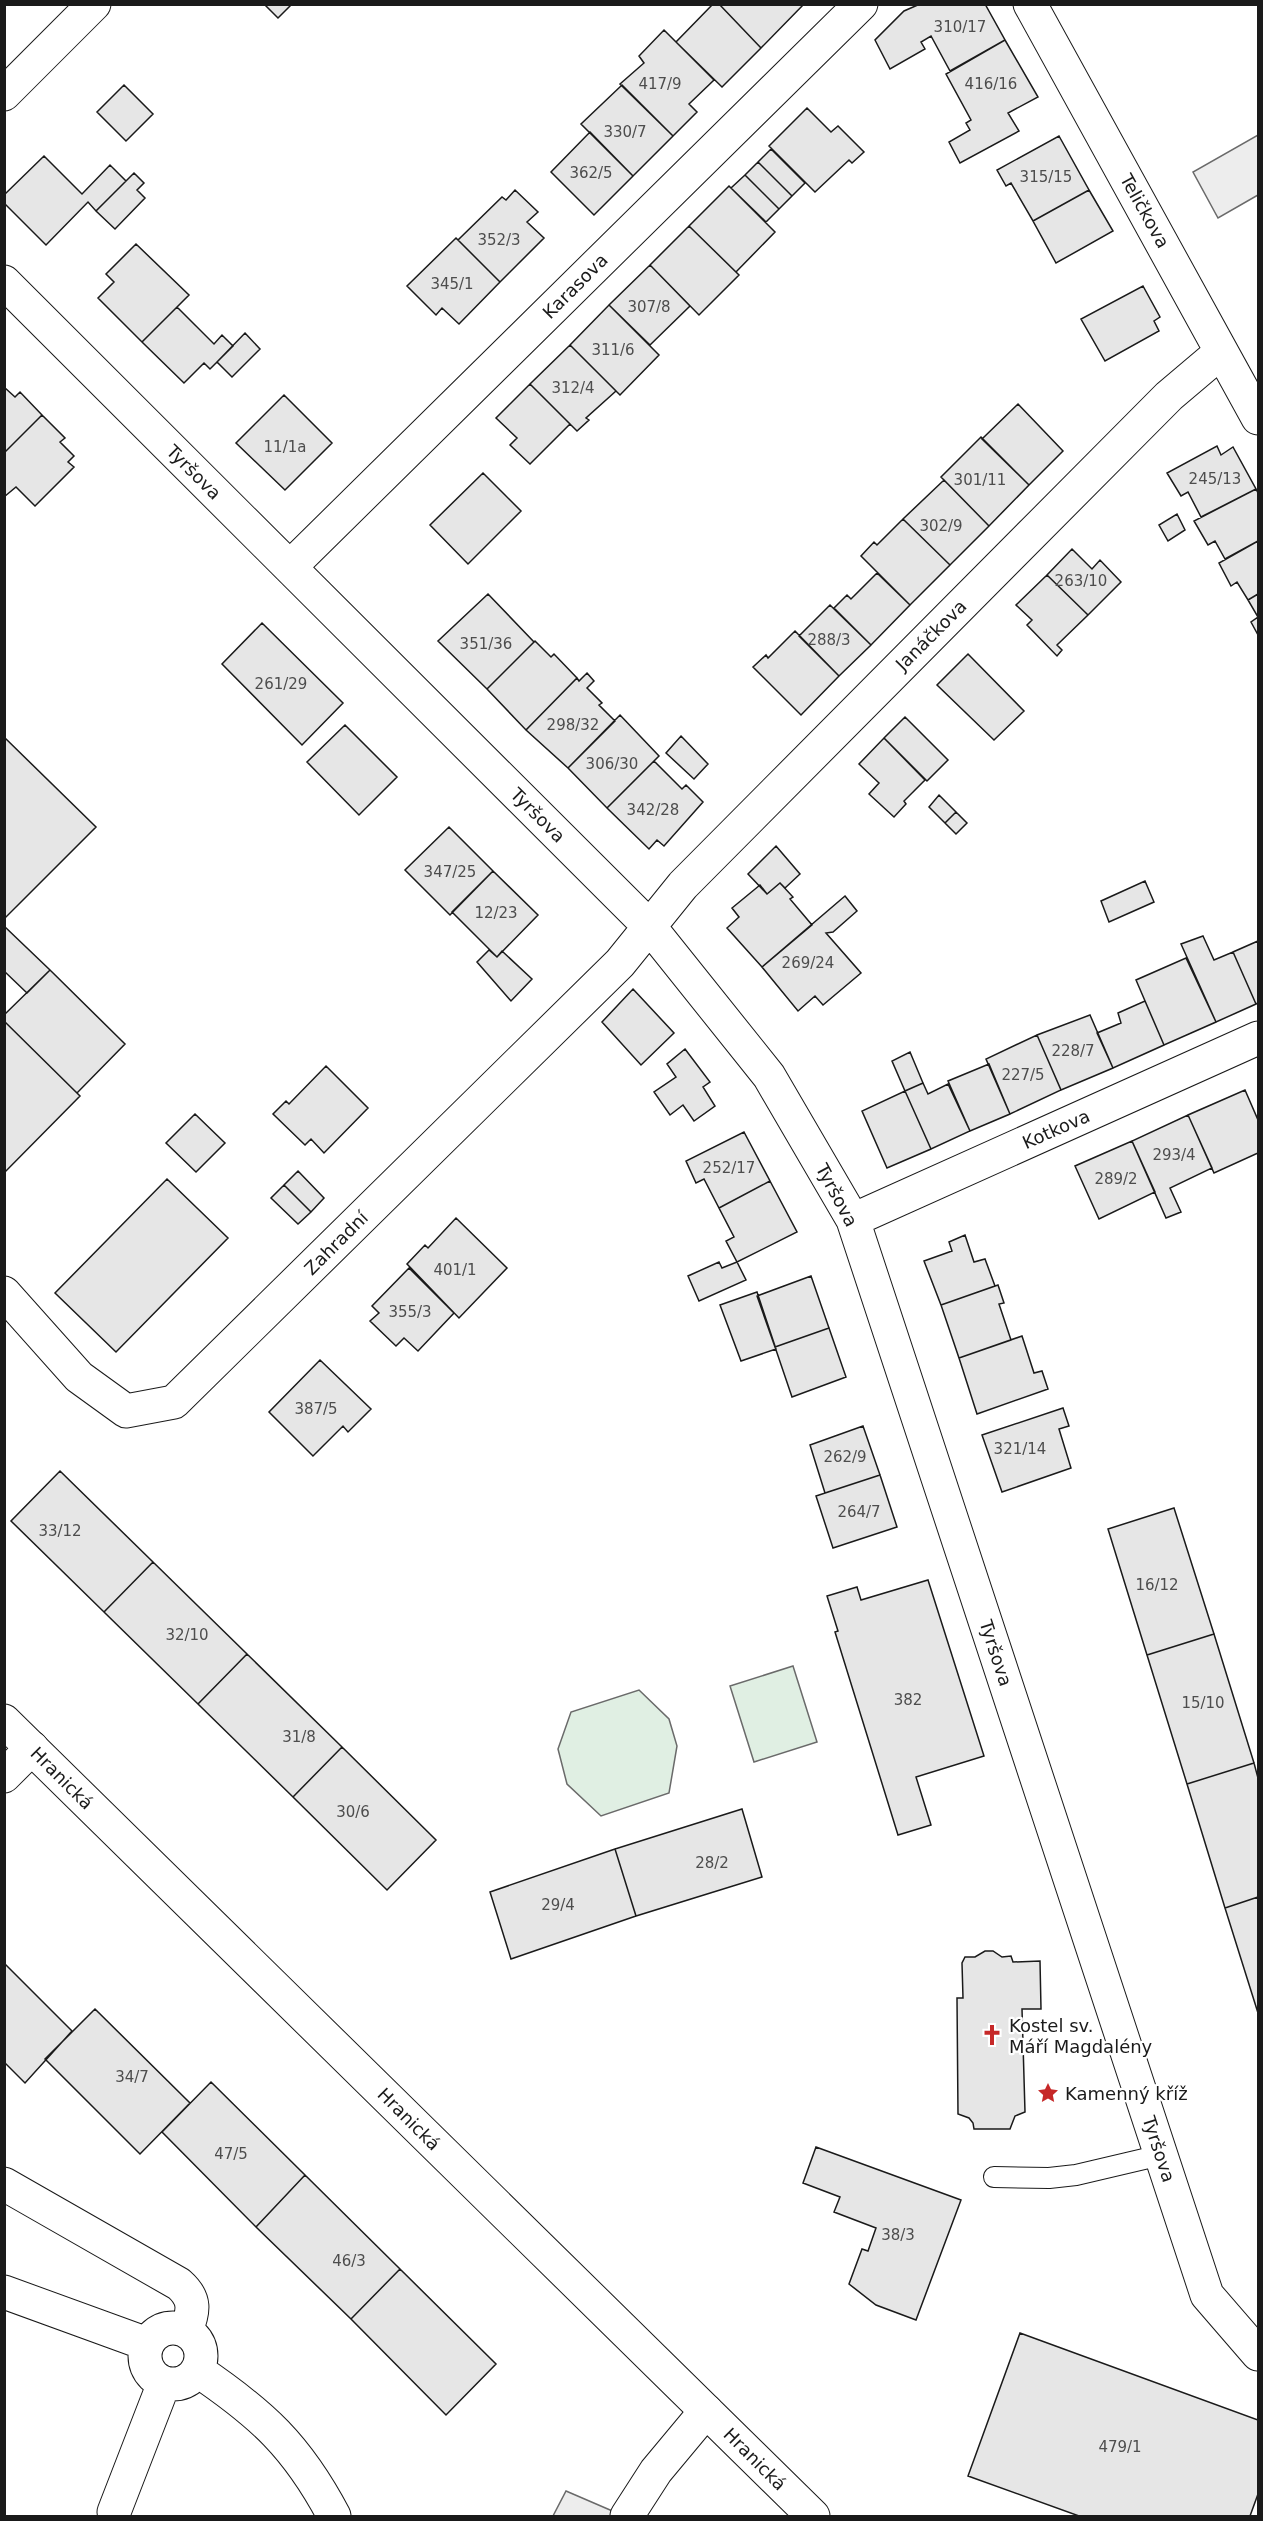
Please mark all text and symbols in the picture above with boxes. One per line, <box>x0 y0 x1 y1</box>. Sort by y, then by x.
house number: 310/17 <box>934 18 986 36</box>
house number: 417/9 <box>638 75 682 93</box>
house number: 416/16 <box>965 75 1017 93</box>
house number: 330/7 <box>603 123 647 141</box>
house number: 362/5 <box>569 164 613 182</box>
house number: 315/15 <box>1020 168 1072 186</box>
street label: Teličkova <box>1116 169 1174 252</box>
house number: 352/3 <box>477 231 521 249</box>
street label: Karasova <box>538 249 612 323</box>
house number: 345/1 <box>430 275 474 293</box>
house number: 307/8 <box>627 298 671 316</box>
house number: 311/6 <box>591 341 635 359</box>
house number: 312/4 <box>551 379 595 397</box>
house number: 11/1a <box>264 438 306 456</box>
street label: Tyršova <box>162 440 226 504</box>
house number: 245/13 <box>1189 470 1241 488</box>
house number: 301/11 <box>954 471 1006 489</box>
house number: 302/9 <box>919 517 963 535</box>
house number: 263/10 <box>1055 572 1107 590</box>
street label: Janáčkova <box>891 595 971 675</box>
house number: 288/3 <box>807 631 851 649</box>
house number: 351/36 <box>460 635 512 653</box>
house number: 261/29 <box>255 675 307 693</box>
house number: 298/32 <box>547 716 599 734</box>
house number: 306/30 <box>586 755 638 773</box>
street label: Tyršova <box>506 783 570 847</box>
house number: 342/28 <box>627 801 679 819</box>
house number: 347/25 <box>424 863 476 881</box>
house number: 12/23 <box>474 904 518 922</box>
house number: 269/24 <box>782 954 834 972</box>
house number: 228/7 <box>1051 1042 1095 1060</box>
house number: 227/5 <box>1001 1066 1045 1084</box>
street label: Kotkova <box>1019 1105 1093 1153</box>
house number: 293/4 <box>1152 1146 1196 1164</box>
house number: 252/17 <box>703 1159 755 1177</box>
street label: Tyršova <box>811 1159 862 1230</box>
house number: 289/2 <box>1094 1170 1138 1188</box>
street label: Zahradní <box>300 1206 373 1279</box>
house number: 401/1 <box>433 1261 477 1279</box>
house number: 355/3 <box>388 1303 432 1321</box>
house number: 387/5 <box>294 1400 338 1418</box>
house number: 321/14 <box>994 1440 1046 1458</box>
house number: 262/9 <box>823 1448 867 1466</box>
house number: 264/7 <box>837 1503 881 1521</box>
house number: 33/12 <box>38 1522 82 1540</box>
house number: 16/12 <box>1135 1576 1179 1594</box>
street label: Tyršova <box>975 1616 1017 1689</box>
house number: 32/10 <box>165 1626 209 1644</box>
house number: 382 <box>894 1691 922 1709</box>
house number: 15/10 <box>1181 1694 1225 1712</box>
house number: 31/8 <box>282 1728 316 1746</box>
street label: Hranická <box>26 1742 98 1814</box>
house number: 30/6 <box>336 1803 370 1821</box>
house number: 28/2 <box>695 1854 729 1872</box>
house number: 29/4 <box>541 1896 575 1914</box>
place label: Kostel sv. Máří Magdalény <box>1009 2015 1153 2057</box>
church icon: Kostel sv. Máří Magdalény <box>980 2023 1004 2047</box>
house number: 34/7 <box>115 2068 149 2086</box>
place icon: Kamenný kříž <box>1036 2081 1060 2105</box>
street label: Hranická <box>373 2083 445 2155</box>
place label: Kamenný kříž <box>1065 2083 1188 2104</box>
street label: Tyršova <box>1138 2112 1180 2185</box>
house number: 47/5 <box>214 2145 248 2163</box>
house number: 38/3 <box>881 2226 915 2244</box>
house number: 46/3 <box>332 2252 366 2270</box>
street label: Hranická <box>719 2423 791 2495</box>
house number: 479/1 <box>1098 2438 1142 2456</box>

